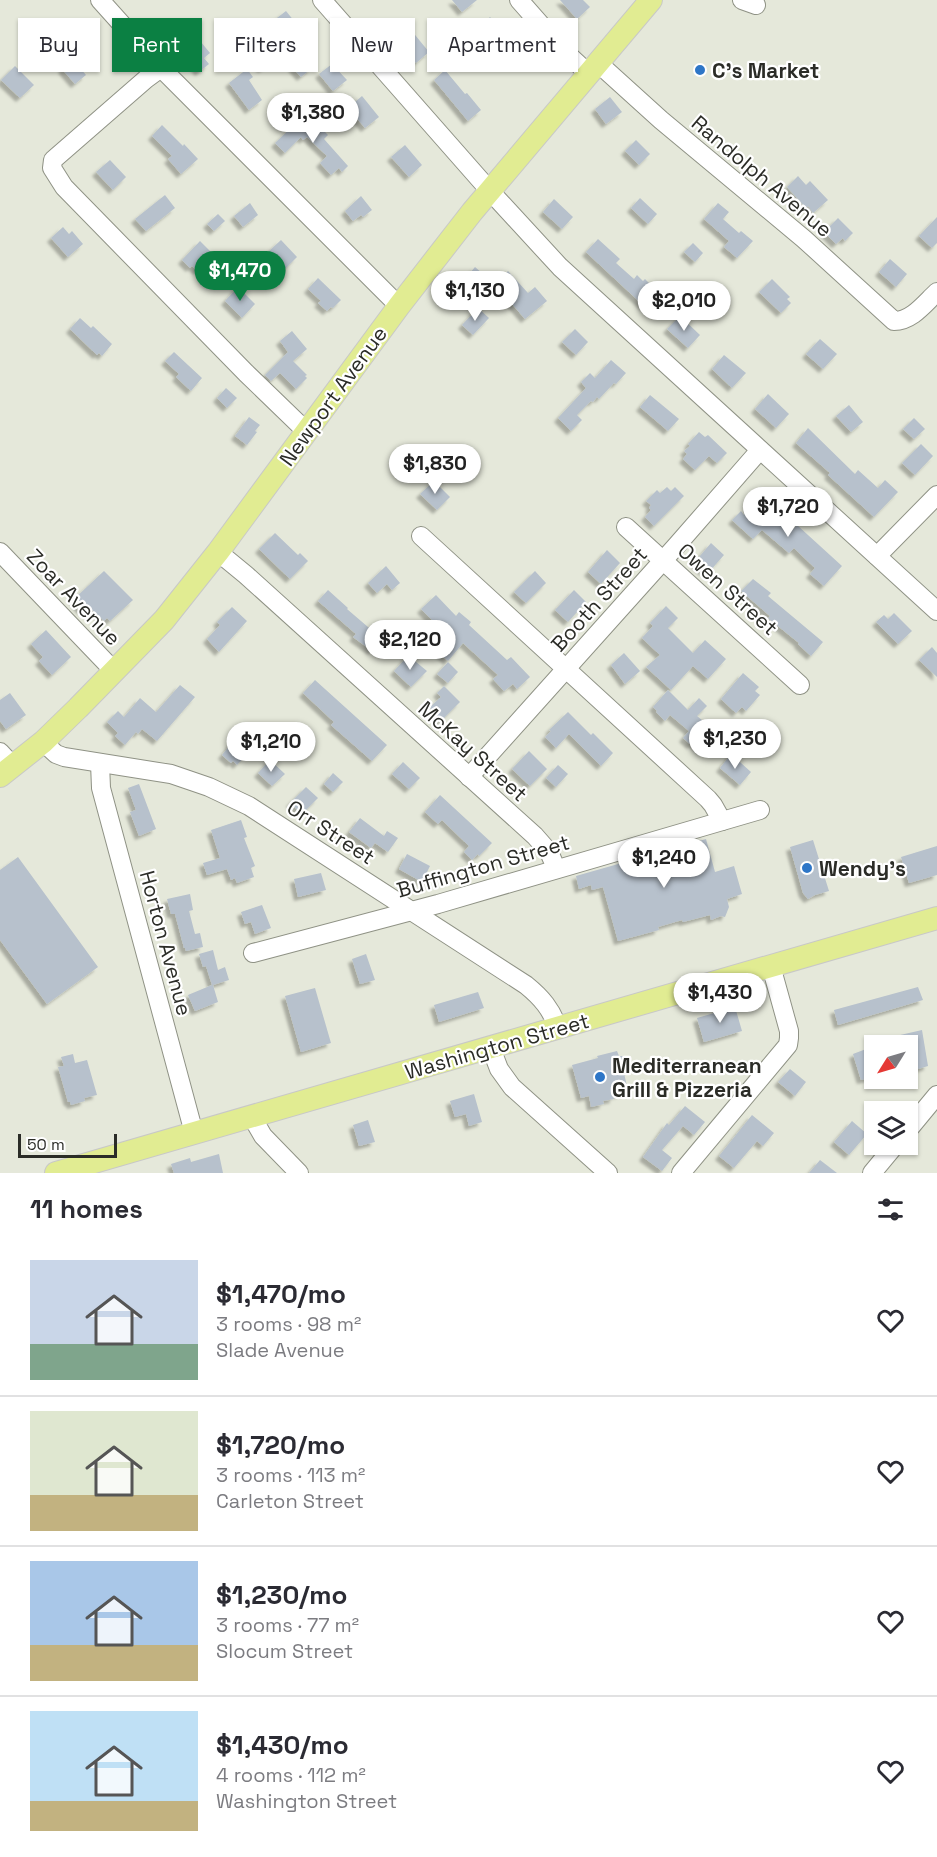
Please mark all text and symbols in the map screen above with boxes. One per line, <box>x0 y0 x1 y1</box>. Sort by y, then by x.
chip: Buy <box>18 18 100 72</box>
chip: Rent <box>112 18 202 72</box>
chip: Filters <box>214 18 318 72</box>
chip: New <box>330 18 415 72</box>
chip: Apartment <box>427 18 578 72</box>
place label: C's Market <box>712 57 819 84</box>
marker: C's Market <box>693 63 707 77</box>
pin: $1,380 <box>264 93 362 144</box>
text: $1,380 <box>281 99 345 125</box>
street label: Randolph Avenue <box>686 109 838 243</box>
pin: $1,470 <box>191 251 289 302</box>
text: $1,470 <box>209 257 271 283</box>
pin: $1,130 <box>426 271 524 322</box>
text: $1,130 <box>445 277 505 303</box>
pin: $2,010 <box>635 281 733 332</box>
text: $2,010 <box>652 287 716 313</box>
street label: Newport Avenue <box>273 321 393 471</box>
pin: $1,830 <box>386 444 484 495</box>
text: $1,830 <box>403 450 467 476</box>
pin: $1,720 <box>739 487 837 538</box>
text: $1,720 <box>757 493 819 519</box>
street label: Owen Street <box>672 537 784 641</box>
street label: Booth Street <box>545 541 653 657</box>
street label: Zoar Avenue <box>21 543 127 651</box>
pin: $2,120 <box>361 620 459 671</box>
text: $2,120 <box>379 626 441 652</box>
street label: McKay Street <box>413 695 533 807</box>
pin: $1,230 <box>686 719 784 770</box>
pin: $1,210 <box>222 722 320 773</box>
text: $1,230 <box>703 725 767 751</box>
text: $1,210 <box>241 728 301 754</box>
street label: Orr Street <box>282 794 380 870</box>
street label: Buffington Street <box>394 828 572 904</box>
pin: $1,240 <box>615 838 713 889</box>
text: $1,240 <box>632 844 696 870</box>
place label: Wendy's <box>819 855 906 882</box>
marker: Wendy's <box>800 861 814 875</box>
street label: Horton Avenue <box>134 867 198 1019</box>
pin: $1,430 <box>671 973 769 1024</box>
text: $1,430 <box>688 979 752 1005</box>
street label: Washington Street <box>402 1007 592 1085</box>
north arrow <box>864 1035 918 1089</box>
map controls <box>864 1035 918 1155</box>
place label: Mediterranean Grill & Pizzeria <box>612 1052 762 1103</box>
marker: Mediterranean Grill & Pizzeria <box>593 1070 607 1084</box>
button: layers <box>864 1101 918 1155</box>
scale bar <box>18 1131 117 1158</box>
text: 50 m <box>27 1134 65 1155</box>
text: 11 homes <box>30 1192 143 1226</box>
icon: filters <box>874 1193 907 1226</box>
text: $1,470/mo <box>216 1277 346 1311</box>
icon: home <box>78 1284 150 1356</box>
icon: heart <box>874 1304 907 1337</box>
text: 3 rooms · 98 m² <box>216 1311 361 1337</box>
text: Slade Avenue <box>216 1337 345 1363</box>
text: $1,720/mo <box>216 1428 345 1462</box>
icon: home <box>78 1435 150 1507</box>
icon: heart <box>874 1455 907 1488</box>
text: 3 rooms · 113 m² <box>216 1462 365 1488</box>
text: Carleton Street <box>216 1488 364 1514</box>
text: $1,230/mo <box>216 1578 347 1612</box>
icon: home <box>78 1585 150 1657</box>
icon: heart <box>874 1605 907 1638</box>
text: 3 rooms · 77 m² <box>216 1612 359 1638</box>
text: Slocum Street <box>216 1638 353 1664</box>
text: $1,430/mo <box>216 1728 349 1762</box>
icon: home <box>78 1735 150 1807</box>
icon: heart <box>874 1755 907 1788</box>
text: 4 rooms · 112 m² <box>216 1762 366 1788</box>
text: Washington Street <box>216 1788 397 1814</box>

